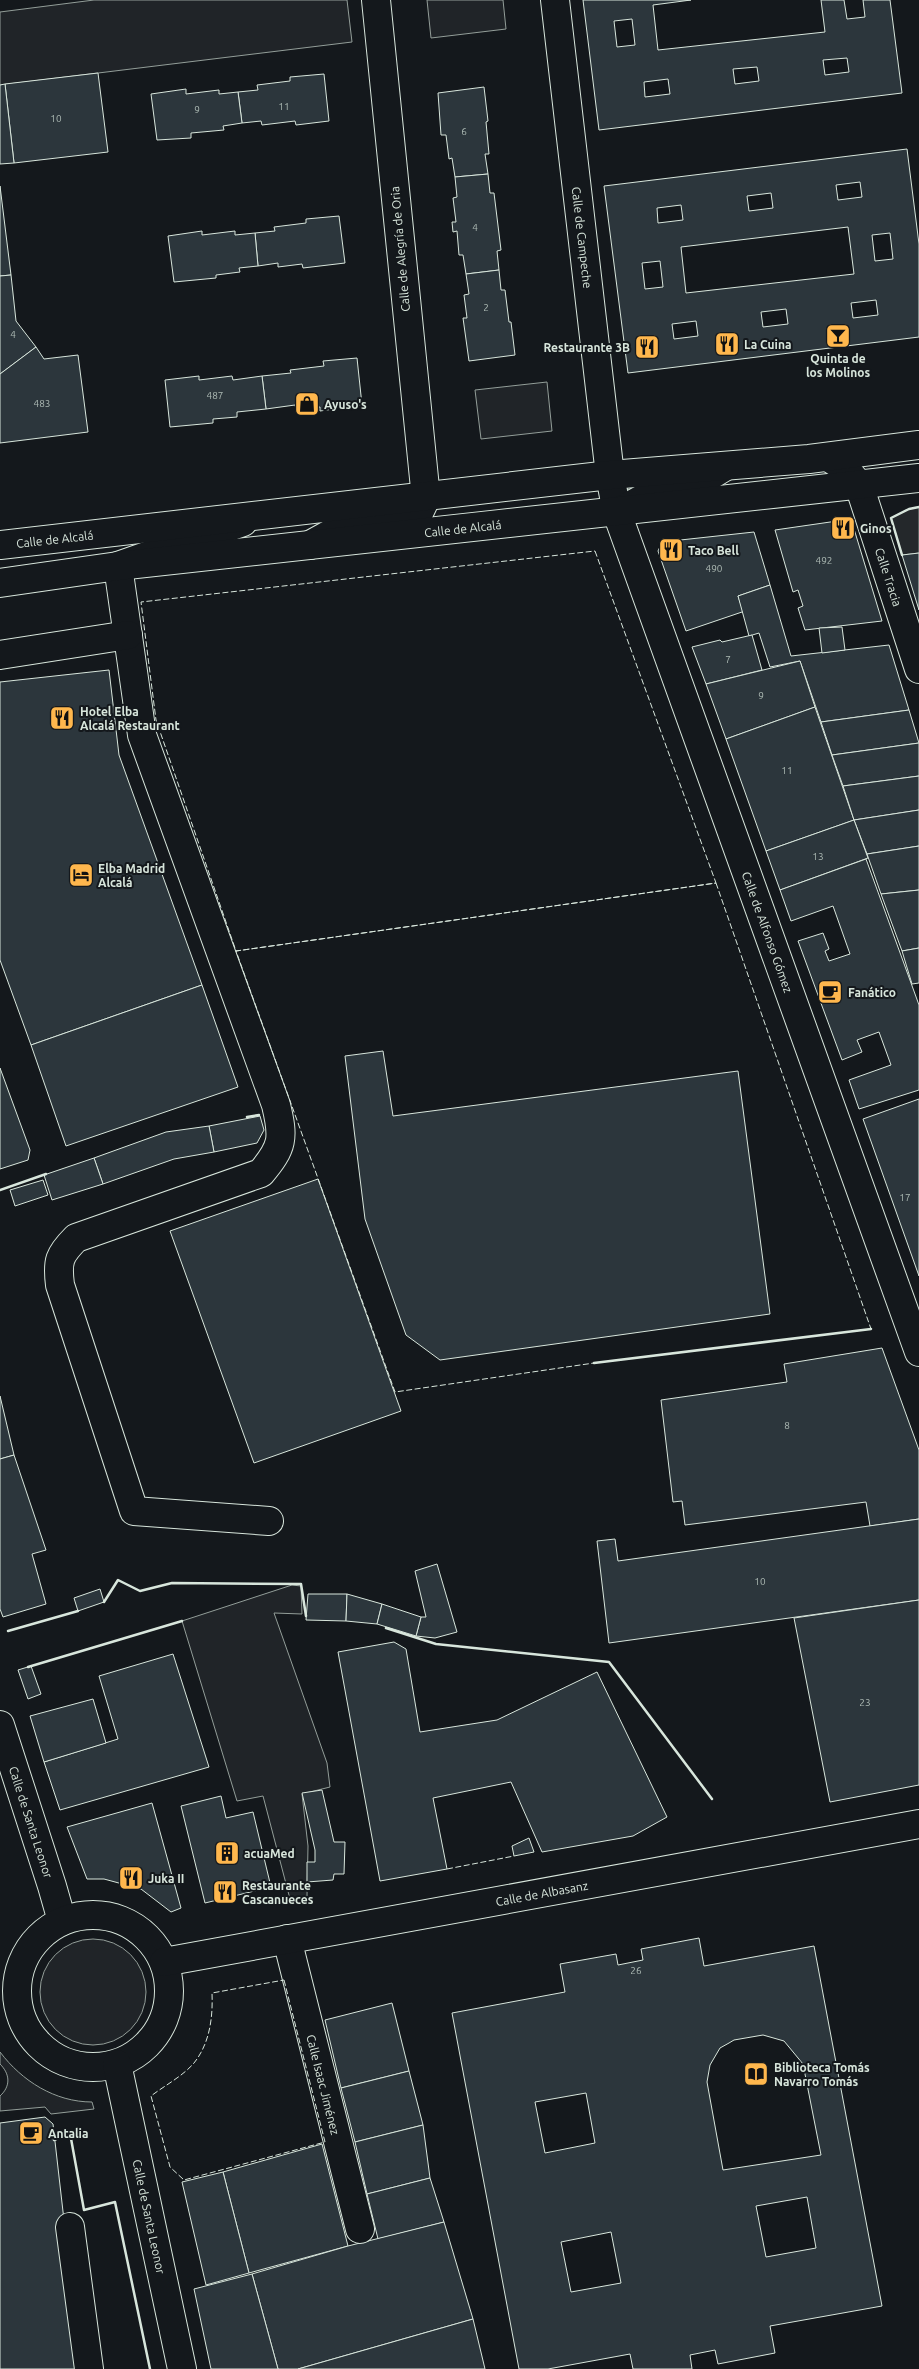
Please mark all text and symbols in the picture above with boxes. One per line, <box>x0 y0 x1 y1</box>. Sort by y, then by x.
house number: 11 <box>278 101 290 112</box>
house number: 9 <box>194 104 200 115</box>
house number: 10 <box>50 113 62 124</box>
house number: 6 <box>461 126 467 137</box>
street label: Calle de Alegría de Oria <box>388 186 412 312</box>
street label: Calle de Campeche <box>570 186 595 289</box>
house number: 4 <box>472 222 478 233</box>
house number: 2 <box>483 302 489 313</box>
bar icon: Quinta de los Molinos <box>825 323 851 349</box>
house number: 4 <box>10 329 16 340</box>
restaurant icon: La Cuina <box>714 331 740 357</box>
restaurant icon: Restaurante 3B <box>634 334 660 360</box>
place label: La Cuina <box>744 338 792 351</box>
place label: Restaurante 3B <box>543 341 630 354</box>
place label: Quinta de los Molinos <box>806 352 870 379</box>
house number: 487 <box>207 390 223 401</box>
shop icon: Ayuso's <box>294 391 320 417</box>
house number: 483 <box>34 398 50 409</box>
place label: Ayuso's <box>324 398 367 411</box>
restaurant icon: Ginos <box>830 515 856 541</box>
street label: Calle de Alcalá <box>423 517 502 539</box>
place label: Ginos <box>860 522 892 535</box>
street label: Calle de Alcalá <box>15 528 94 550</box>
restaurant icon: Taco Bell <box>658 537 684 563</box>
place label: Taco Bell <box>688 544 739 557</box>
street label: Calle Tracia <box>873 546 905 608</box>
house number: 492 <box>816 555 832 566</box>
house number: 490 <box>706 563 723 574</box>
house number: 7 <box>725 654 731 665</box>
house number: 9 <box>758 690 764 701</box>
restaurant icon: Hotel Elba Alcalá Restaurant <box>49 705 75 731</box>
place label: Hotel Elba Alcalá Restaurant <box>80 705 180 732</box>
house number: 11 <box>781 765 793 776</box>
house number: 13 <box>812 851 824 862</box>
hotel icon: Elba Madrid Alcalá <box>68 862 94 888</box>
place label: Elba Madrid Alcalá <box>98 862 165 889</box>
street label: Calle de Alfonso Gómez <box>740 870 796 995</box>
cafe icon: Fanático <box>817 979 843 1005</box>
place label: Fanático <box>848 986 896 999</box>
house number: 17 <box>899 1192 911 1203</box>
house number: 8 <box>784 1420 790 1431</box>
house number: 10 <box>754 1576 766 1587</box>
house number: 23 <box>859 1697 871 1708</box>
street label: Calle de Santa Leonor <box>7 1764 56 1880</box>
building icon: acuaMed <box>214 1840 240 1866</box>
place label: acuaMed <box>244 1847 295 1860</box>
restaurant icon: Juka II <box>118 1865 144 1891</box>
place label: Juka II <box>148 1872 184 1885</box>
street label: Calle de Albasanz <box>495 1878 589 1908</box>
restaurant icon: Restaurante Cascanueces <box>212 1879 238 1905</box>
place label: Restaurante Cascanueces <box>242 1879 314 1906</box>
house number: 26 <box>630 1965 642 1976</box>
street label: Calle Isaac Jiménez <box>305 2033 343 2136</box>
library icon: Biblioteca Tomás Navarro Tomás <box>743 2061 769 2087</box>
place label: Biblioteca Tomás Navarro Tomás <box>774 2061 870 2088</box>
cafe icon: Antalia <box>18 2120 44 2146</box>
place label: Antalia <box>48 2127 88 2140</box>
street label: Calle de Santa Leonor <box>131 2158 168 2275</box>

